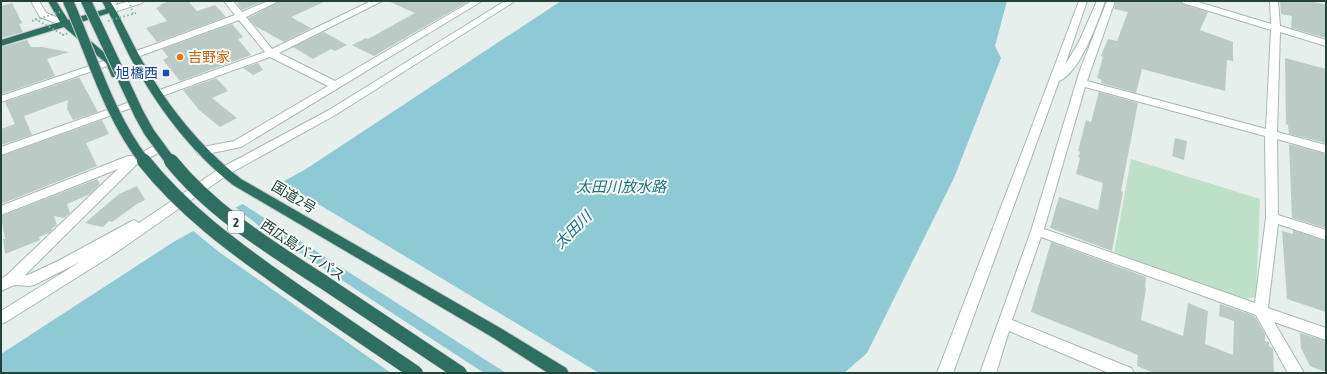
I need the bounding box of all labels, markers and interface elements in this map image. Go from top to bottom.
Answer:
place label: 吉野家 [188,49,230,65]
marker: 吉野家 [175,52,185,62]
place label: 旭橋西 [116,65,158,81]
marker: 旭橋西 [161,68,171,78]
street label: 国道2号 [269,178,319,216]
water label: 太田川放水路 [576,178,668,195]
water label: 太田川 [551,206,596,252]
road number: 2 [228,211,244,233]
street label: 西広島バイパス [258,216,348,284]

